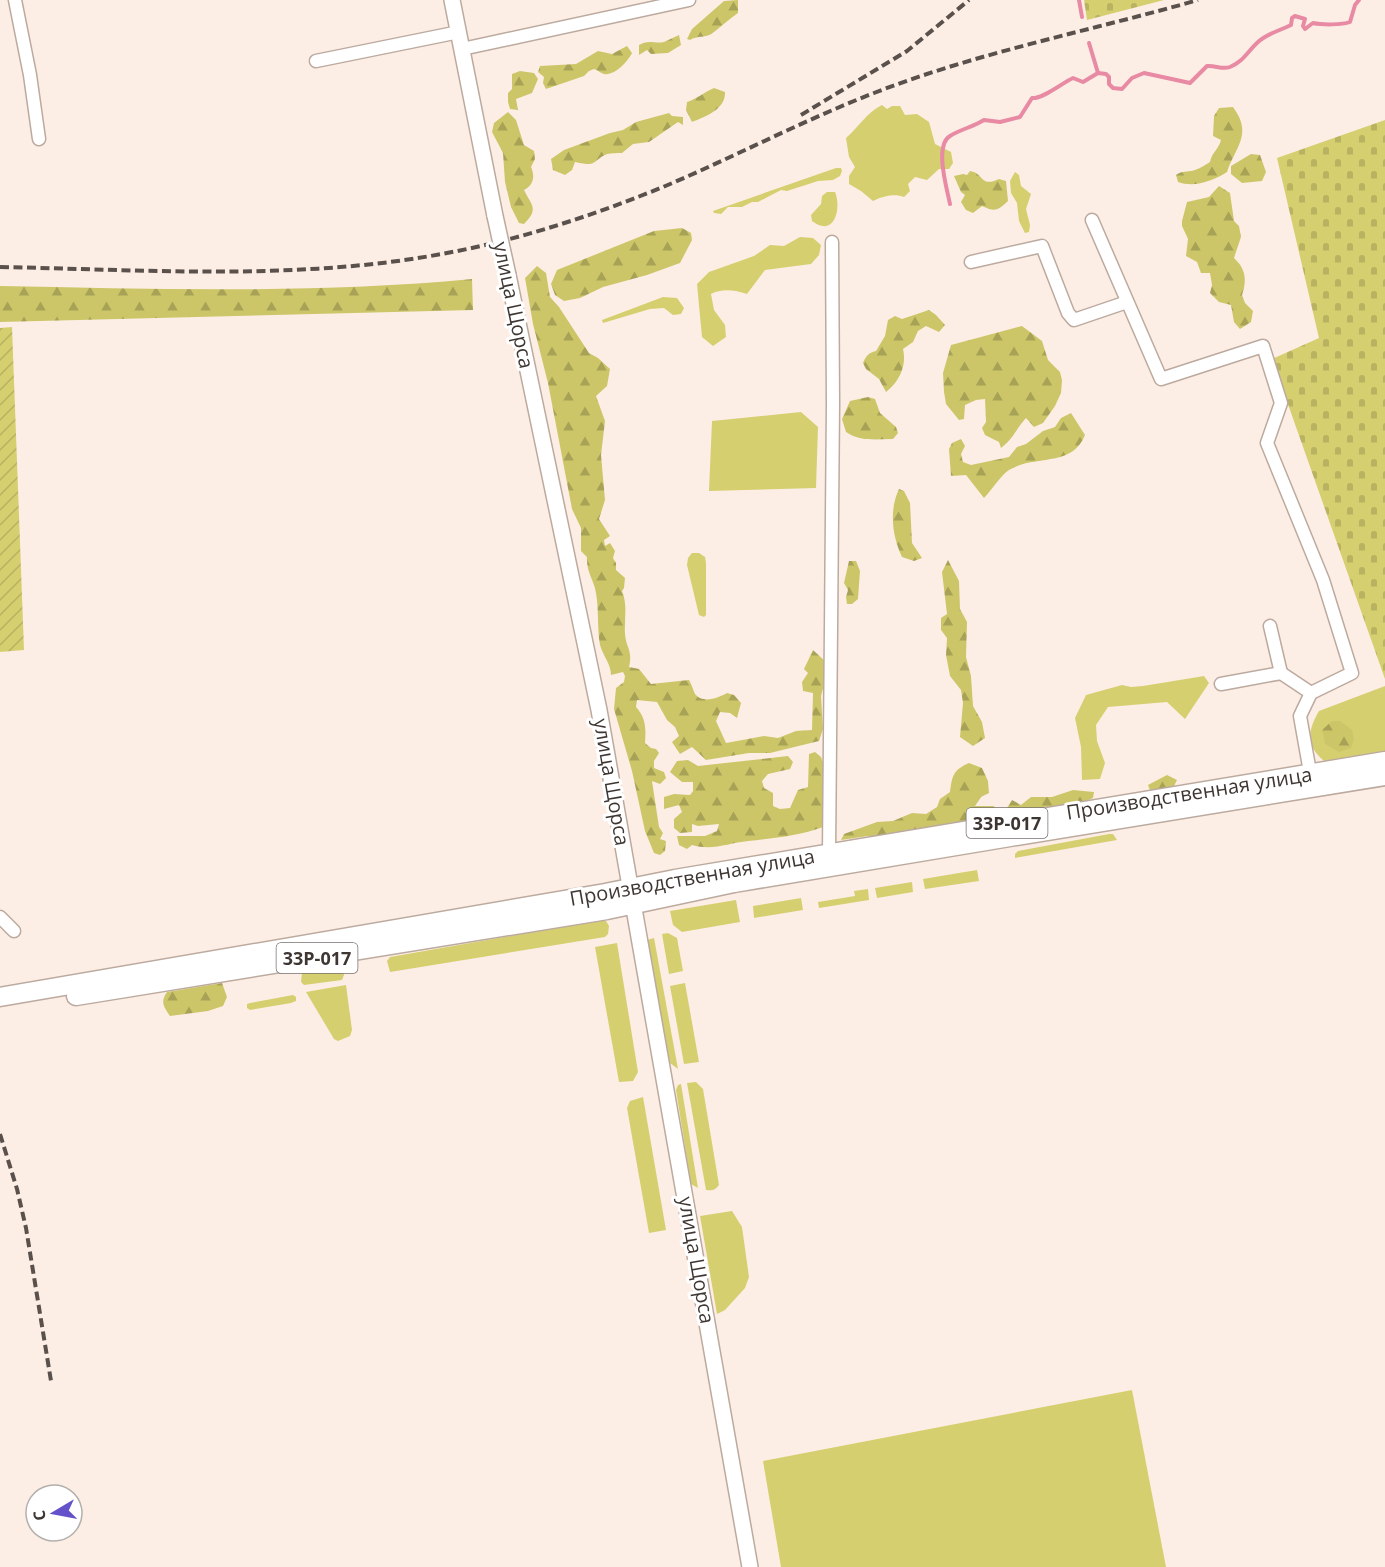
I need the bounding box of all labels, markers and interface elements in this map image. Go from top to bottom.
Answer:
street label: улица Щорса [487,239,541,371]
street label: улица Щорса [588,716,636,848]
street label: Производственная улица [1064,760,1314,826]
road number: 33Р-017 [966,808,1048,838]
street label: Производственная улица [567,842,817,912]
road number: 33Р-017 [276,943,358,973]
street label: улица Щорса [673,1194,721,1326]
north arrow [24,1483,84,1543]
text: С [28,1509,51,1523]

